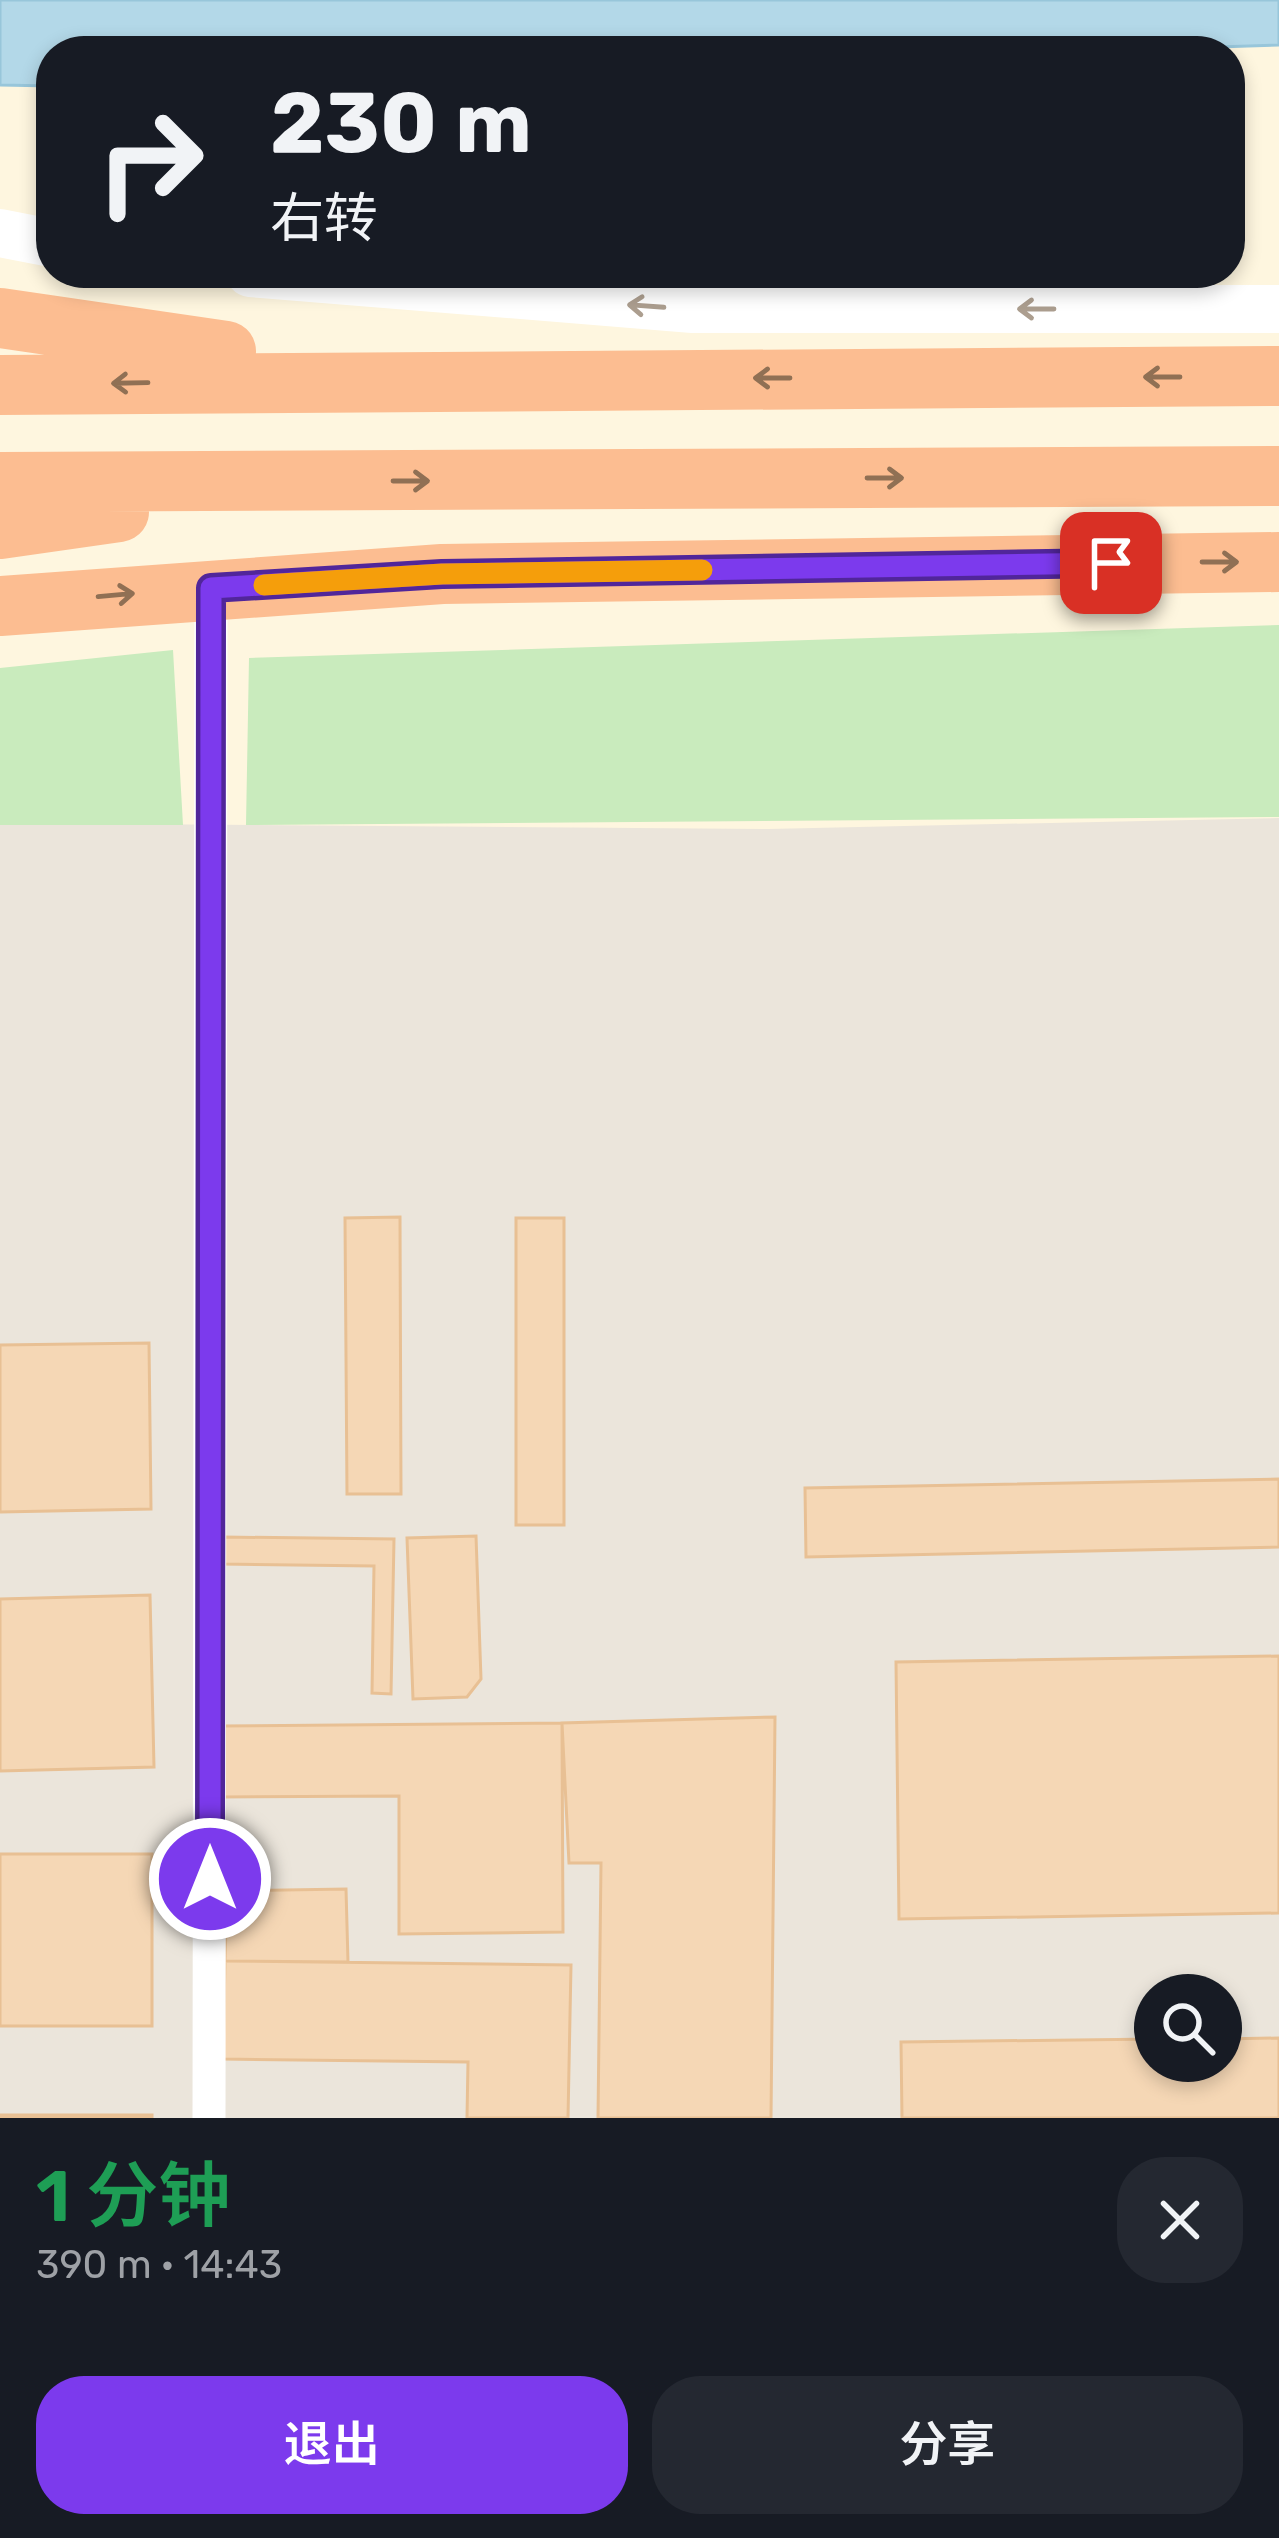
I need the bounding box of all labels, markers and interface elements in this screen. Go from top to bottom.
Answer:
text: 230 m [270,73,532,173]
icon: right [72,84,228,240]
text: 右转 [270,187,378,251]
one-way arrow [627,294,666,317]
one-way arrow [1017,298,1056,320]
one-way arrow [1143,365,1182,388]
one-way arrow [753,367,792,389]
one-way arrow [111,372,150,394]
one-way arrow [865,467,904,489]
one-way arrow [391,470,430,493]
pin [1060,512,1162,614]
icon: arrive [1078,530,1144,596]
one-way arrow [1200,551,1239,573]
one-way arrow [96,583,135,606]
position arrow [147,1816,273,1942]
map controls [1134,1974,1242,2082]
button: search [1134,1974,1242,2082]
text: 1 分钟 [36,2154,230,2239]
button: close [1117,2157,1243,2283]
text: 390 m · 14:43 [36,2242,282,2288]
button: 退出 [36,2376,628,2514]
button: 分享 [652,2376,1243,2514]

